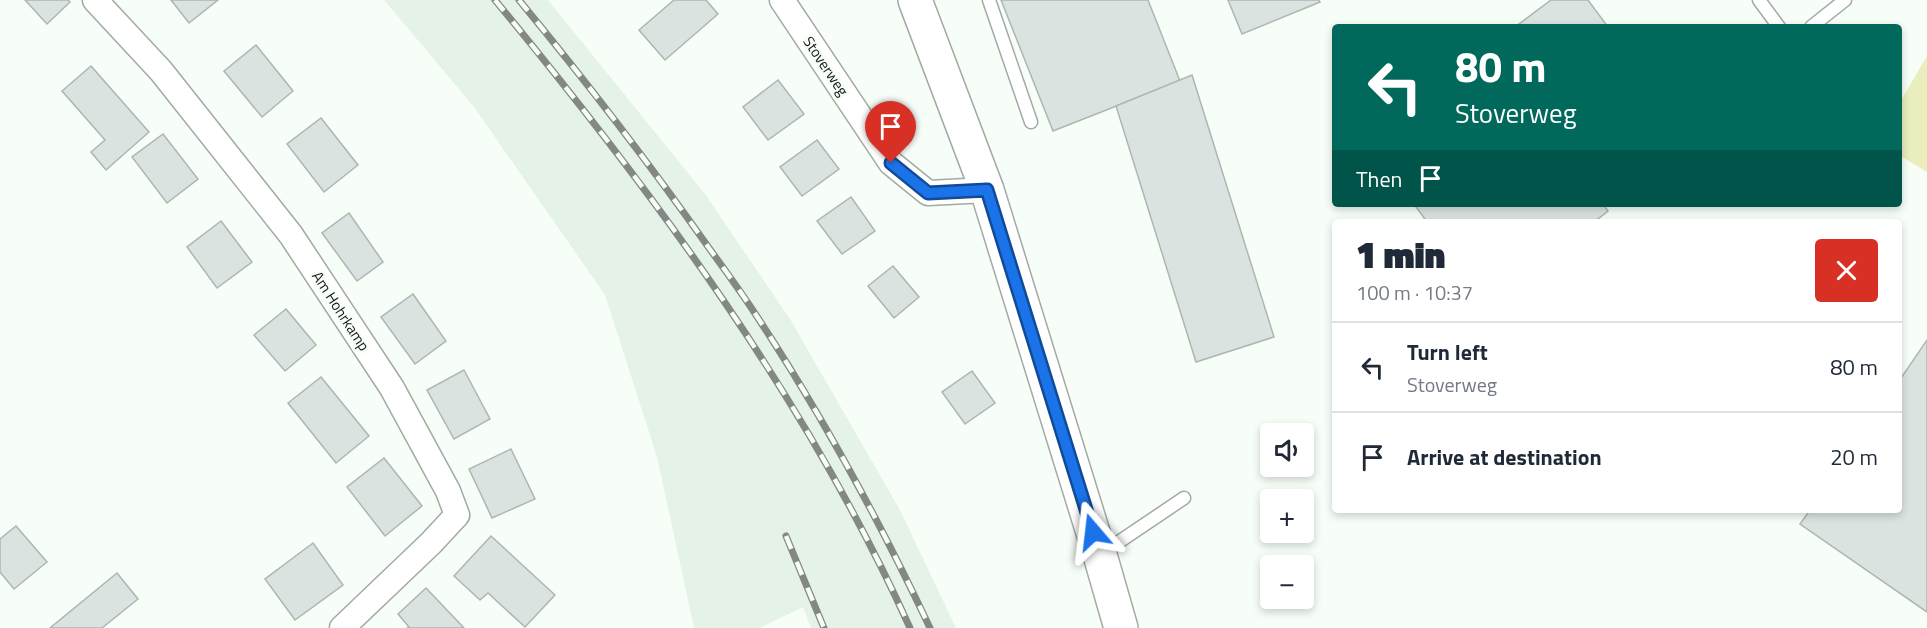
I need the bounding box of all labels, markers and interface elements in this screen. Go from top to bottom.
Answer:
street label: Stoverweg [798,32,855,101]
text: 80 m [1455,34,1547,98]
icon: left [1356,48,1434,126]
text: Stoverweg [1455,92,1577,133]
pin [865,101,916,163]
icon: arrive [874,110,907,143]
text: Then [1356,162,1402,196]
icon: arrive [1414,162,1447,195]
text: 1 min [1356,227,1445,282]
button: close [1815,239,1878,302]
street label: Am Hohrkamp [307,267,375,356]
text: 100 m · 10:37 [1356,277,1473,308]
text: Turn left [1407,335,1488,369]
text: 80 m [1830,350,1878,384]
icon: left [1356,351,1389,384]
text: Stoverweg [1407,369,1497,400]
map controls [1260,423,1314,609]
button: sound [1260,423,1314,477]
text: Arrive at destination [1407,440,1602,474]
text: 20 m [1830,440,1878,474]
icon: arrive [1356,441,1389,474]
button: + [1260,489,1314,543]
position arrow [1061,500,1125,564]
button: − [1260,555,1314,609]

